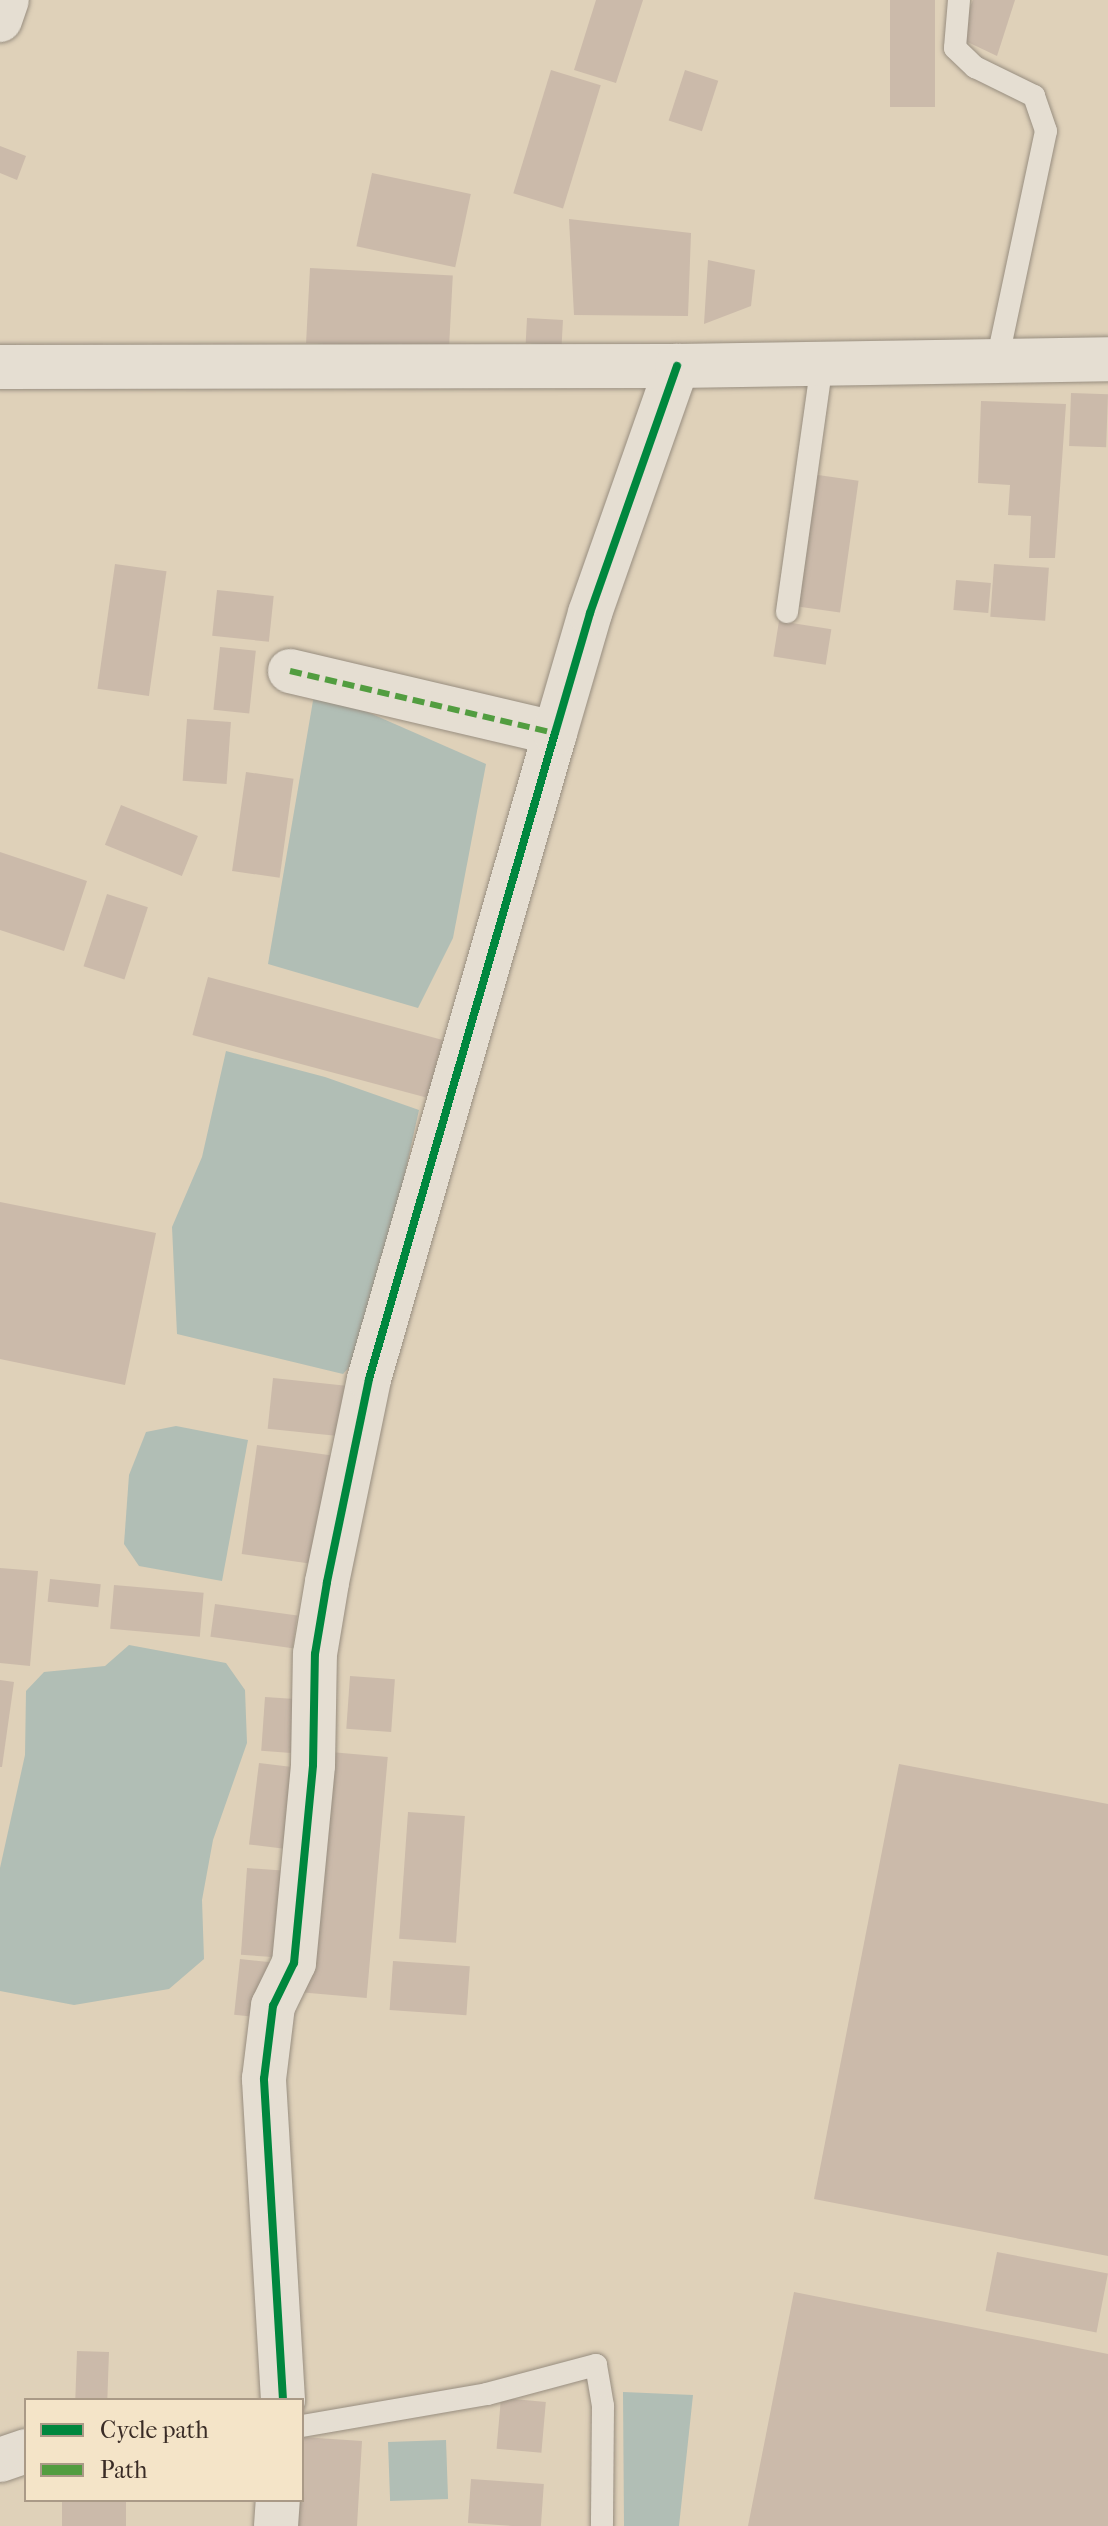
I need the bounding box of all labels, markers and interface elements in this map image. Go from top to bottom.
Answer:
legend [24,2398,304,2502]
text: Cycle path [100,2416,209,2444]
text: Path [100,2456,147,2484]

